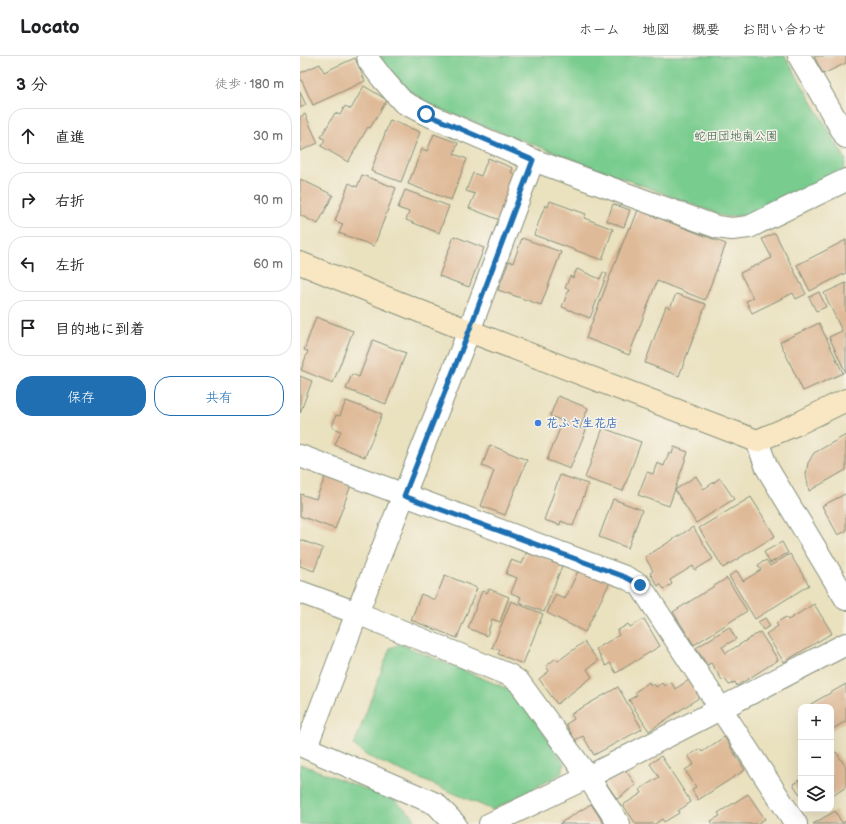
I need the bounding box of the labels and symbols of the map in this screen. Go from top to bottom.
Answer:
route start [417,105,435,123]
park label: 蛇田団地南公園 [694,129,778,144]
place label: 花ふさ生花店 [546,416,618,431]
marker: 花ふさ生花店 [533,418,543,428]
route end [631,576,649,594]

